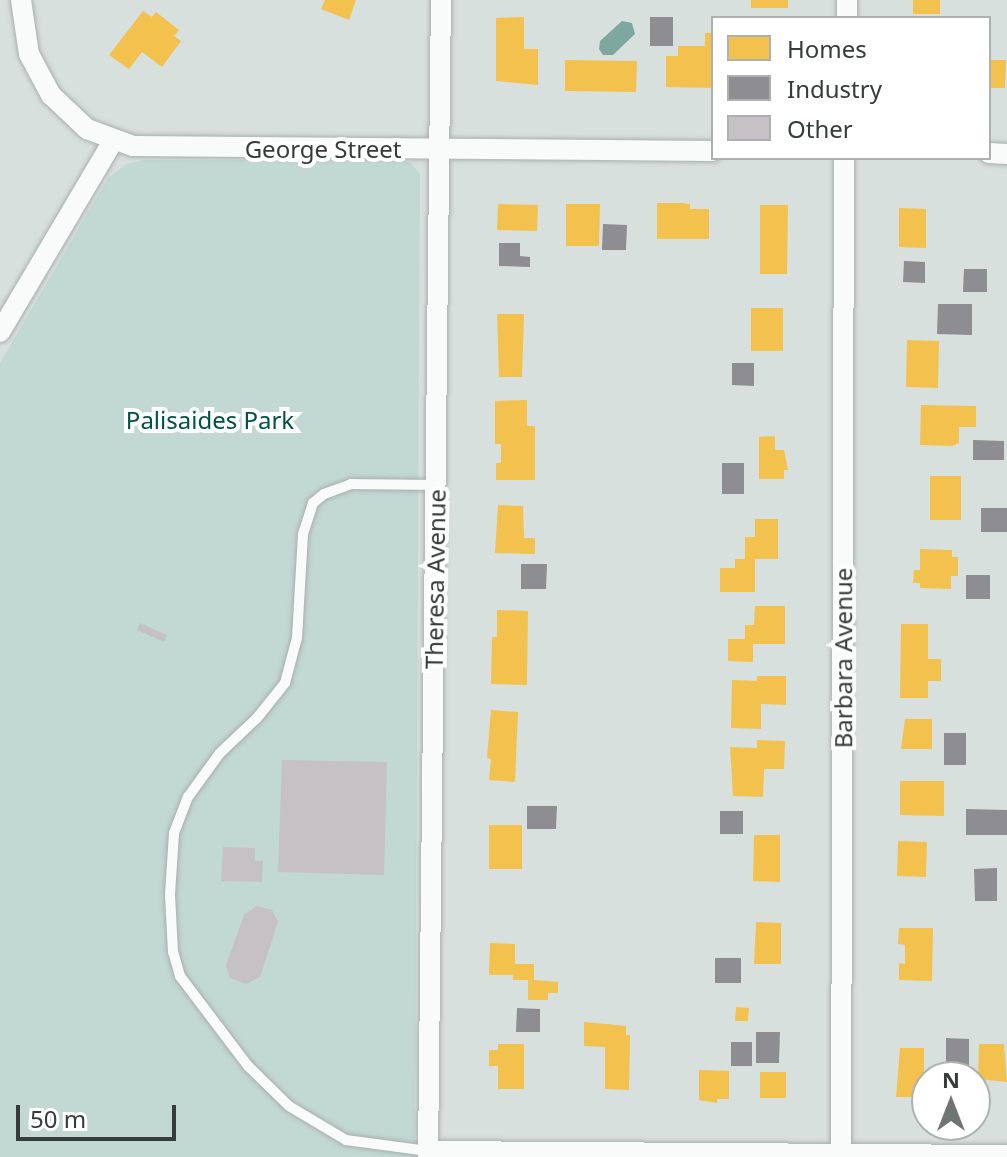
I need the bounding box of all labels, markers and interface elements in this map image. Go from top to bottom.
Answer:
legend [711,16,991,160]
text: Homes [787,32,867,65]
text: Industry [787,72,882,105]
text: Other [787,112,853,145]
street label: George Street [245,135,401,163]
park label: Palisaides Park [126,406,294,434]
street label: Theresa Avenue [419,489,451,669]
street label: Barbara Avenue [829,568,857,748]
north arrow [911,1061,991,1141]
text: N [942,1064,960,1094]
scale bar [20,1089,180,1139]
text: 50 m [30,1102,86,1135]

